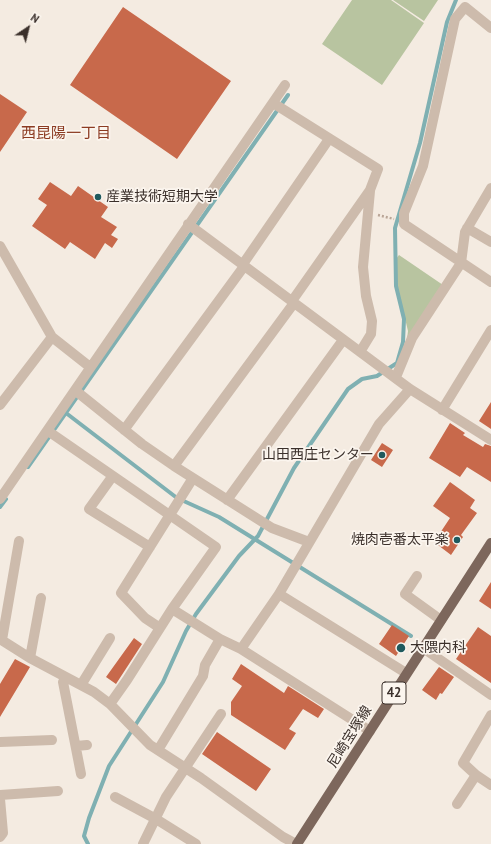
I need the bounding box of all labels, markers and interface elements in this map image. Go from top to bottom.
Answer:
north arrow [8,8,48,48]
text: N [28,10,42,26]
district label: 西昆陽一丁目 [21,125,111,143]
place label: 産業技術短期大学 [106,189,218,205]
marker: 産業技術短期大学 [93,192,103,202]
place label: 山田西庄センター [262,447,374,463]
marker: 山田西庄センター [377,450,387,460]
place label: 焼肉壱番太平楽 [351,532,449,548]
marker: 焼肉壱番太平楽 [452,535,462,545]
place label: 大隈内科 [410,640,466,656]
marker: 大隈内科 [395,642,407,654]
road number: 42 [382,682,406,704]
street label: 尼崎宝塚線 [324,703,376,771]

